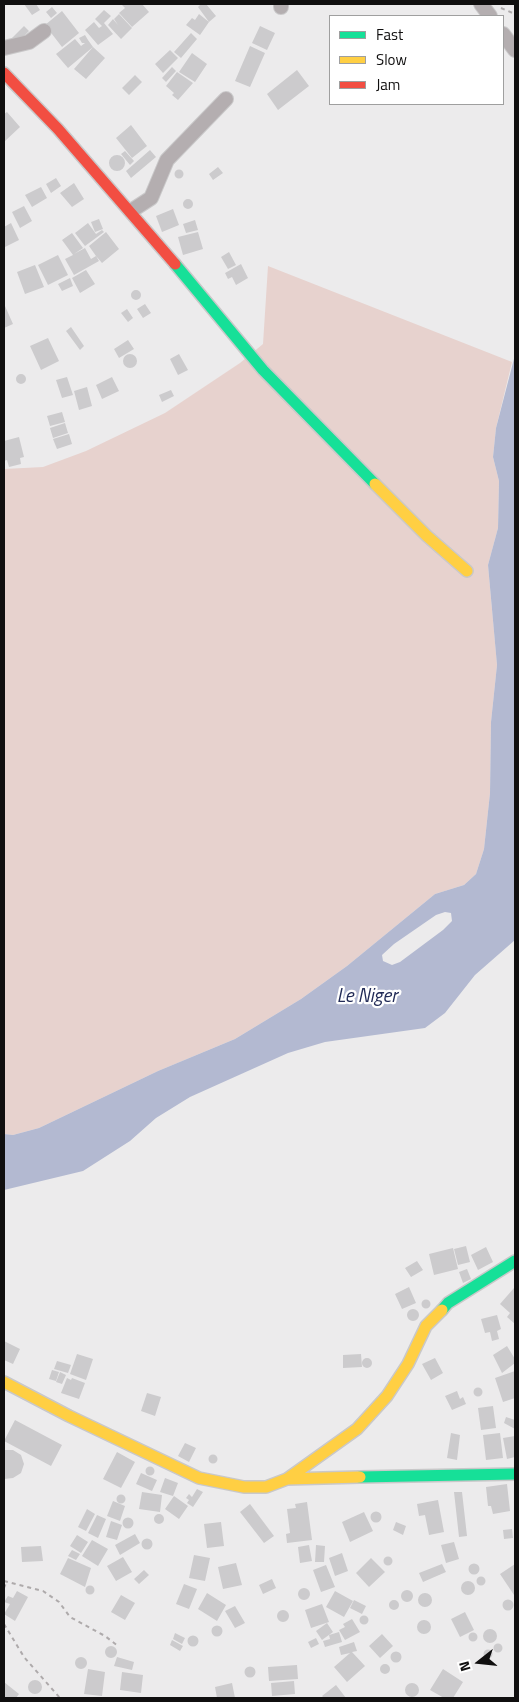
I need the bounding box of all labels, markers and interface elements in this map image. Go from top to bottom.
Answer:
legend [329,15,504,105]
text: Fast [376,23,403,46]
text: Slow [376,48,407,71]
text: Jam [376,73,400,96]
water label: Le Niger [337,986,397,1008]
north arrow [454,1637,504,1687]
text: N [453,1659,476,1674]

